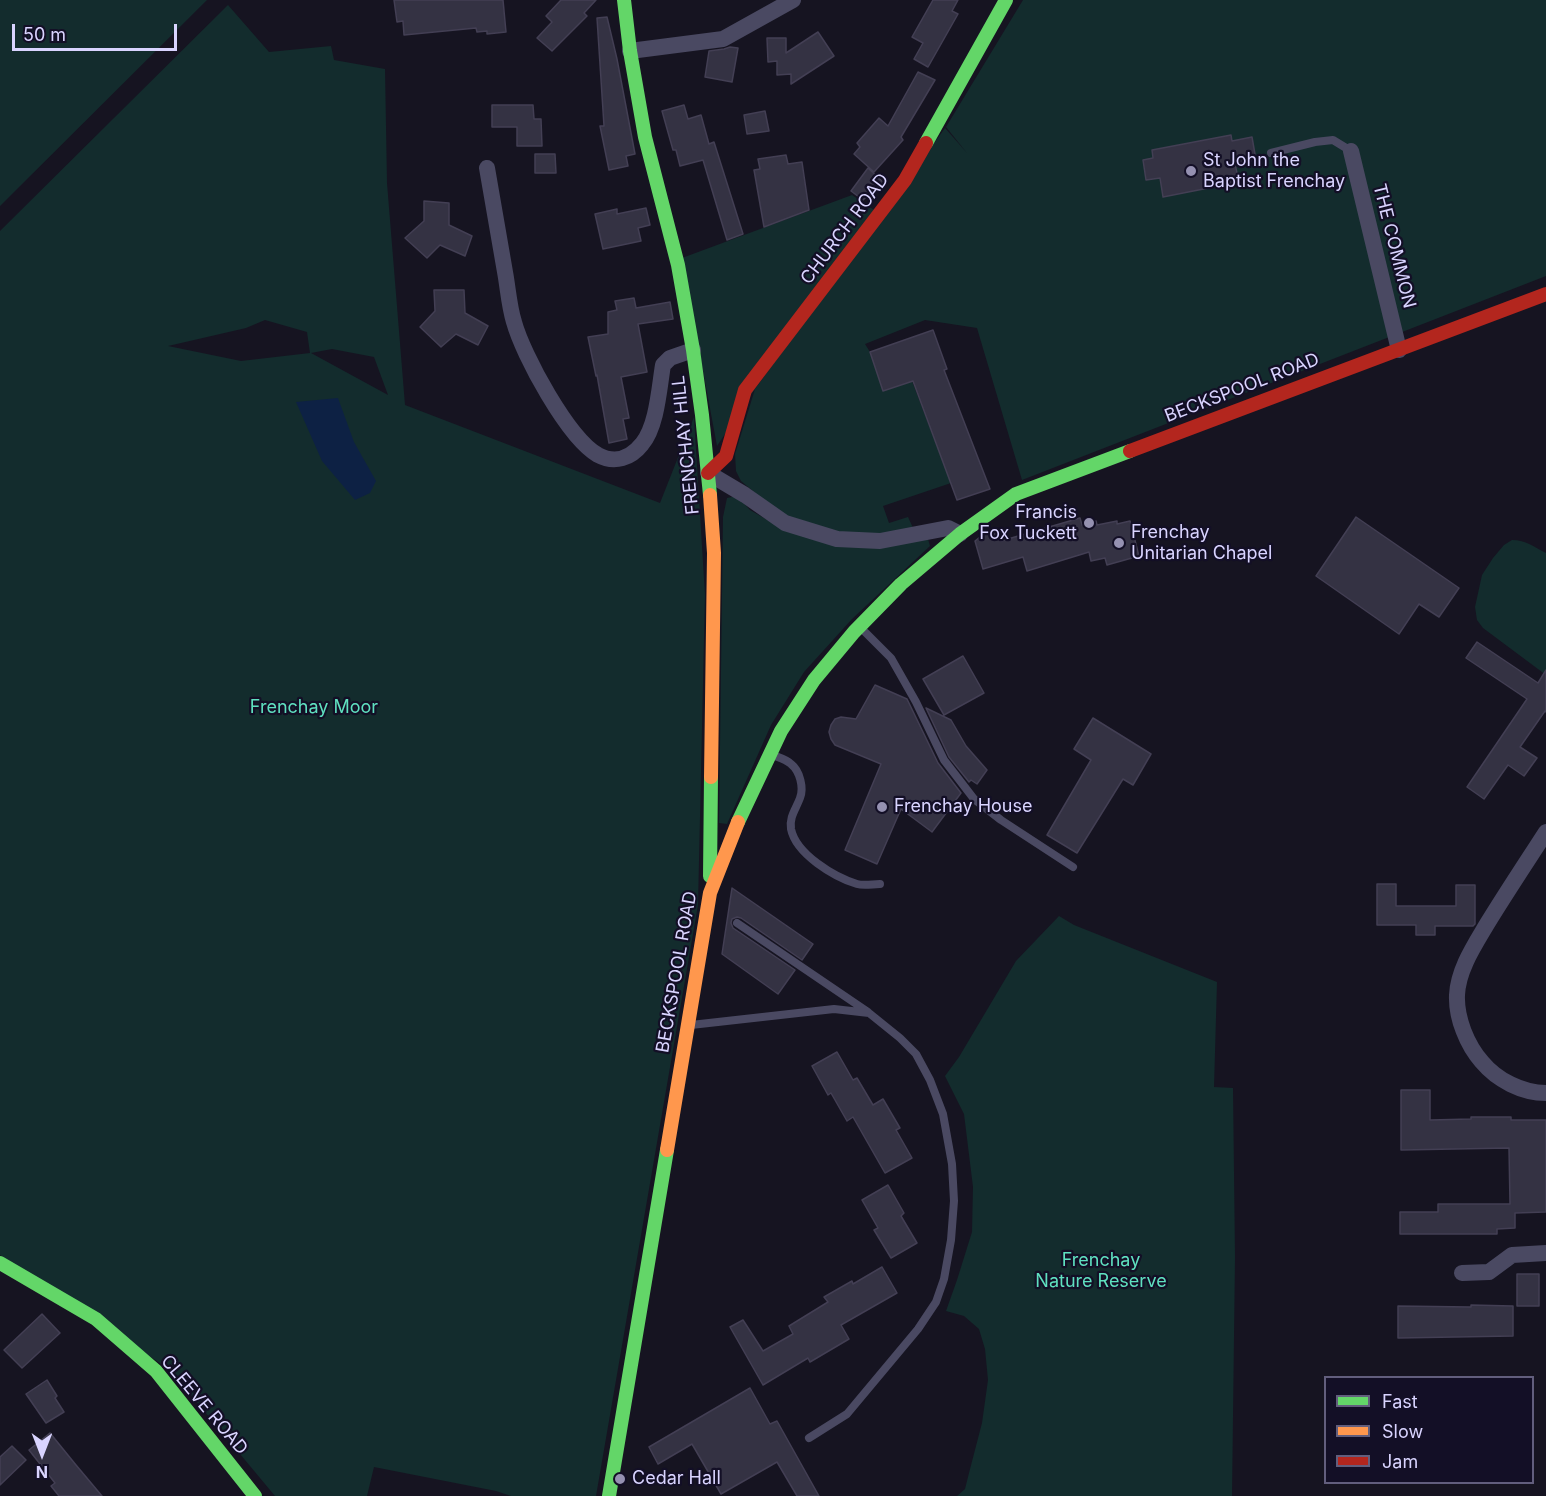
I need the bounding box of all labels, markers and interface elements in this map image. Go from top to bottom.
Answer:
scale bar [15,12,180,50]
text: 50 m [23,24,66,45]
place label: St John the Baptist Frenchay [1203,150,1345,192]
marker: St John the Baptist Frenchay [1184,164,1198,178]
street label: CHURCH ROAD [796,169,894,289]
street label: THE COMMON [1368,181,1420,311]
street label: BECKSPOOL ROAD [1162,349,1322,427]
street label: FRENCHAY HILL [668,374,704,516]
place label: Francis Fox Tuckett [979,502,1077,544]
marker: Francis Fox Tuckett [1082,516,1096,530]
place label: Frenchay Unitarian Chapel [1131,522,1272,564]
marker: Frenchay Unitarian Chapel [1112,536,1126,550]
park label: Frenchay Moor [250,697,378,719]
place label: Frenchay House [894,796,1032,818]
marker: Frenchay House [875,800,889,814]
street label: BECKSPOOL ROAD [652,890,702,1054]
park label: Frenchay Nature Reserve [1035,1250,1167,1292]
street label: CLEEVE ROAD [156,1351,252,1459]
legend [1324,1376,1534,1484]
text: Fast [1382,1391,1418,1412]
text: Slow [1382,1421,1423,1442]
north arrow [12,1424,72,1484]
text: Jam [1382,1451,1418,1472]
text: N [36,1462,48,1482]
place label: Cedar Hall [632,1468,721,1490]
marker: Cedar Hall [613,1472,627,1486]

